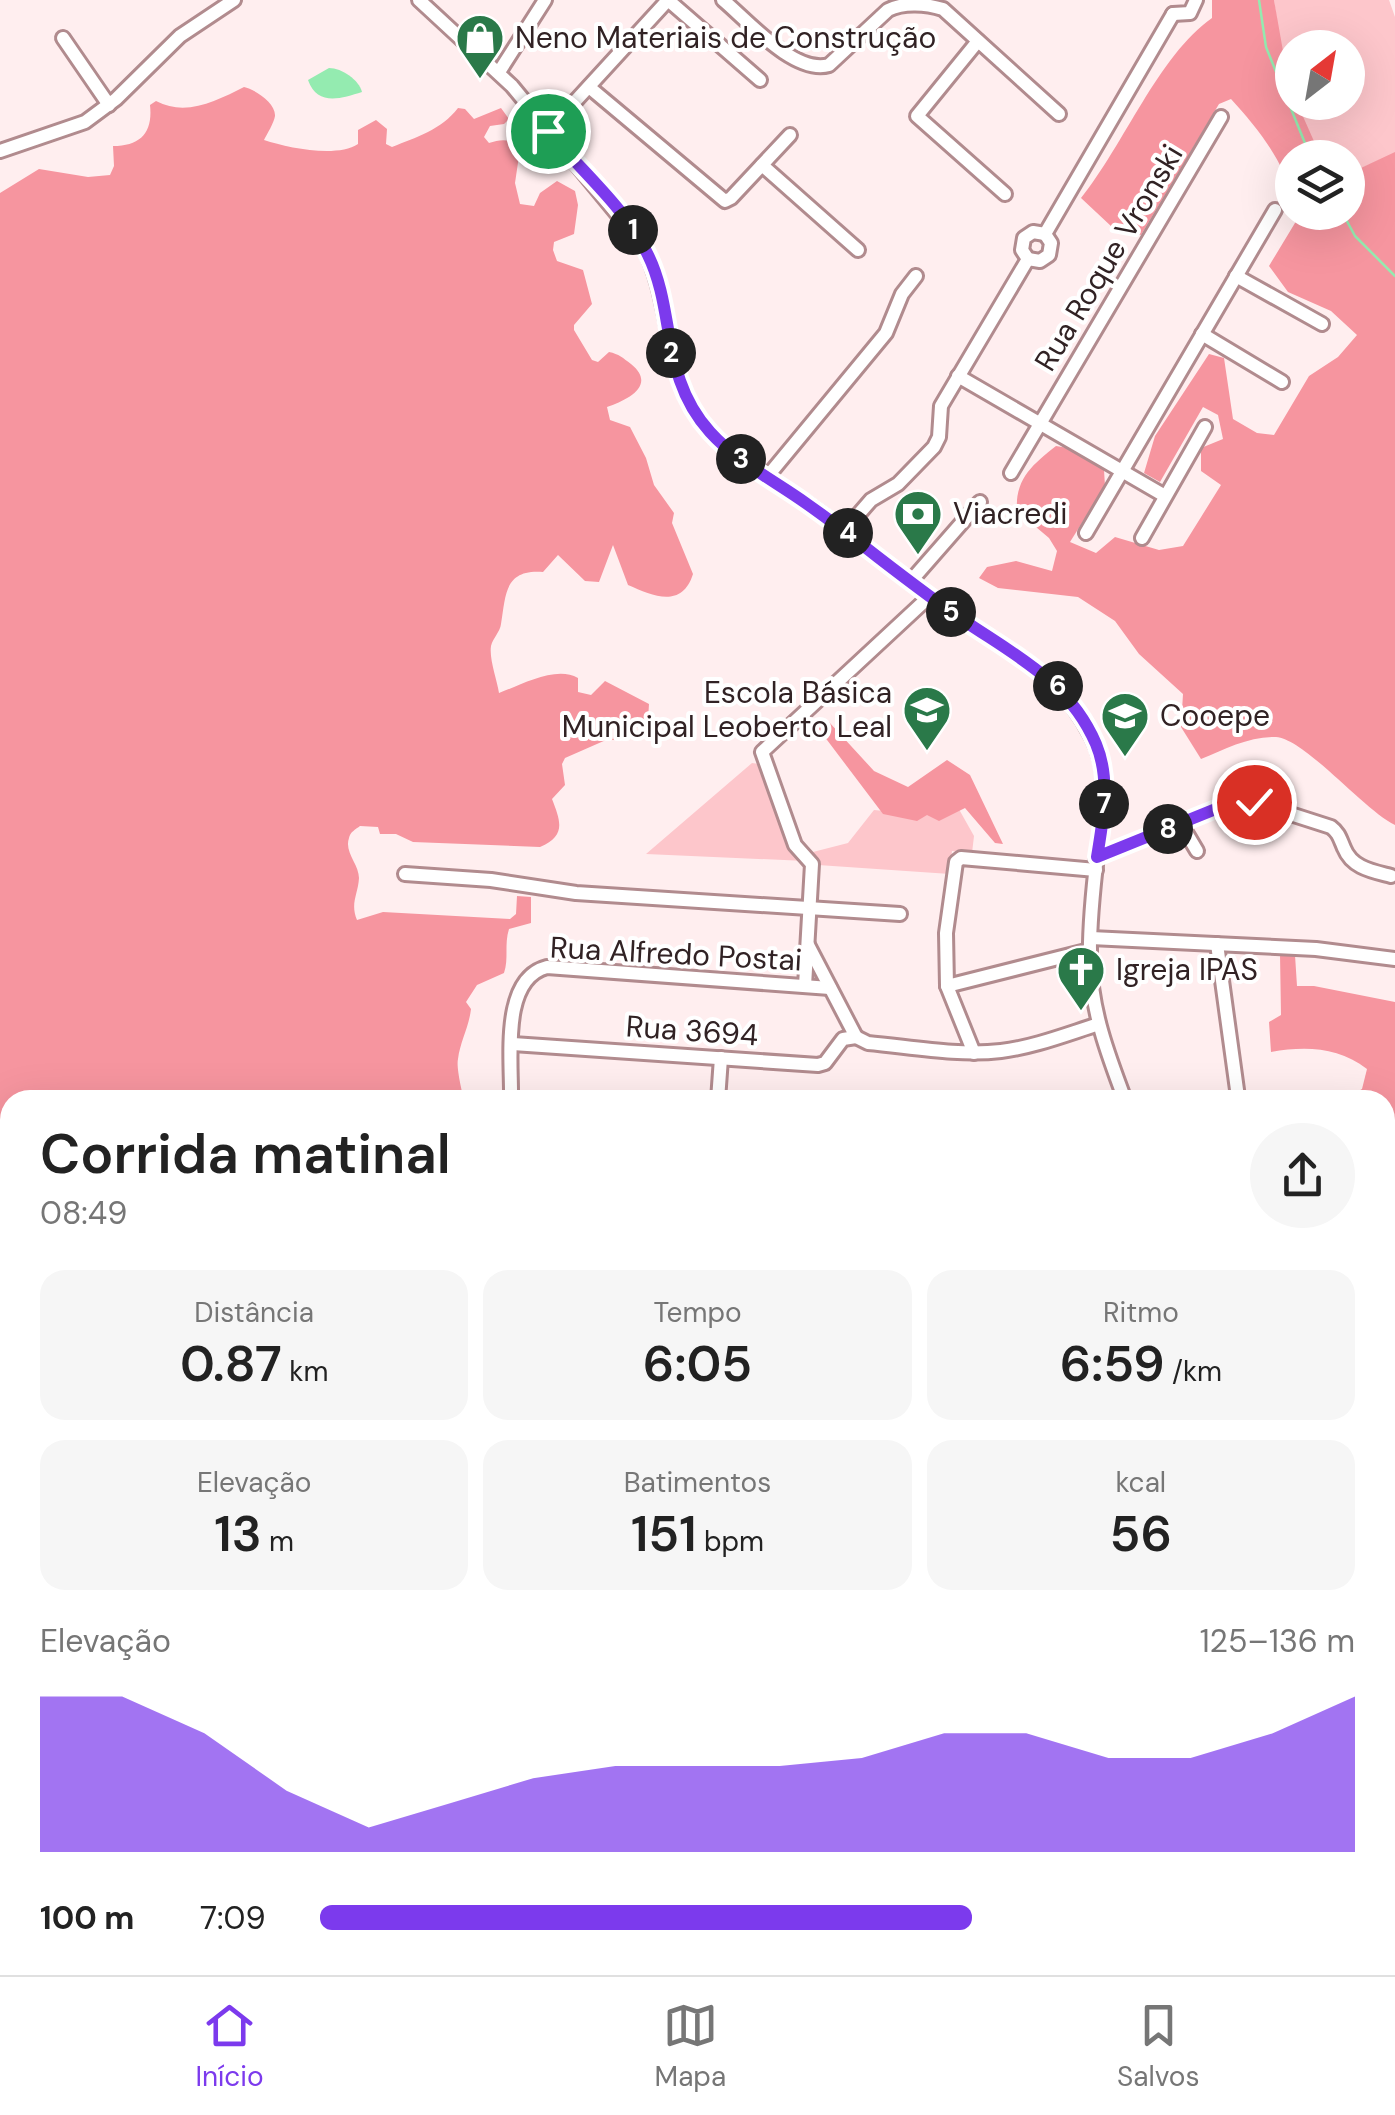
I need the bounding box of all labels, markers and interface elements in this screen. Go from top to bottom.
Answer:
shop icon: Neno Materiais de Construção [454,12,506,80]
place label: Neno Materiais de Construção [515,18,936,57]
north arrow [1275,30,1365,120]
map controls [1275,30,1365,230]
pin [506,89,591,174]
icon: arrive [521,104,576,159]
street label: Rua Roque Vronski [1026,137,1192,378]
button: layers [1275,140,1365,230]
pin: 1 [608,205,658,255]
text: 1 [628,211,638,248]
pin: 2 [646,328,696,378]
text: 2 [663,334,679,371]
pin: 3 [716,434,766,484]
text: 3 [733,440,749,477]
bank icon: Viacredi [892,488,944,556]
place label: Viacredi [953,494,1067,533]
pin: 4 [823,508,873,558]
text: 4 [839,514,857,551]
pin: 5 [926,587,976,637]
text: 5 [942,593,960,630]
pin: 6 [1033,661,1083,711]
text: 6 [1049,667,1067,704]
place label: Escola Básica Municipal Leoberto Leal [562,673,892,746]
school or university icon: Escola Básica Municipal Leoberto Leal [901,684,953,752]
school or university icon: Cooepe [1099,690,1151,758]
place label: Cooepe [1160,696,1270,735]
pin [1212,760,1297,845]
icon: check [1227,775,1282,830]
pin: 7 [1079,779,1129,829]
text: 7 [1096,785,1112,822]
pin: 8 [1143,804,1193,854]
text: 8 [1159,810,1177,847]
street label: Rua Alfredo Postai [549,927,803,980]
church icon: Igreja IPAS [1055,944,1107,1012]
place label: Igreja IPAS [1116,950,1258,989]
street label: Rua 3694 [625,1006,759,1055]
text: Corrida matinal [40,1118,451,1190]
button: share [1250,1123,1355,1228]
text: 08:49 [40,1192,127,1234]
text: Distância [194,1294,314,1331]
text: Tempo [653,1294,742,1331]
text: Ritmo [1103,1294,1179,1331]
text: 0.87 [180,1331,282,1397]
text: 6:05 [643,1331,752,1397]
text: 6:59 [1060,1331,1165,1397]
text: km [282,1353,328,1390]
text: /km [1165,1353,1222,1390]
text: Elevação [197,1464,311,1501]
text: Batimentos [624,1464,771,1501]
text: kcal [1116,1464,1166,1501]
text: 13 [214,1501,262,1567]
text: 151 [631,1501,697,1567]
text: 56 [1110,1501,1172,1567]
text: m [262,1523,294,1560]
text: bpm [697,1523,764,1560]
text: Elevação [40,1620,171,1662]
text: 125–136 m [1200,1620,1355,1662]
text: 100 m [40,1897,134,1939]
text: 7:09 [200,1897,266,1939]
tab: Início [195,1998,264,2095]
tab: Mapa [655,1998,726,2095]
tab: Salvos [1117,1998,1200,2095]

